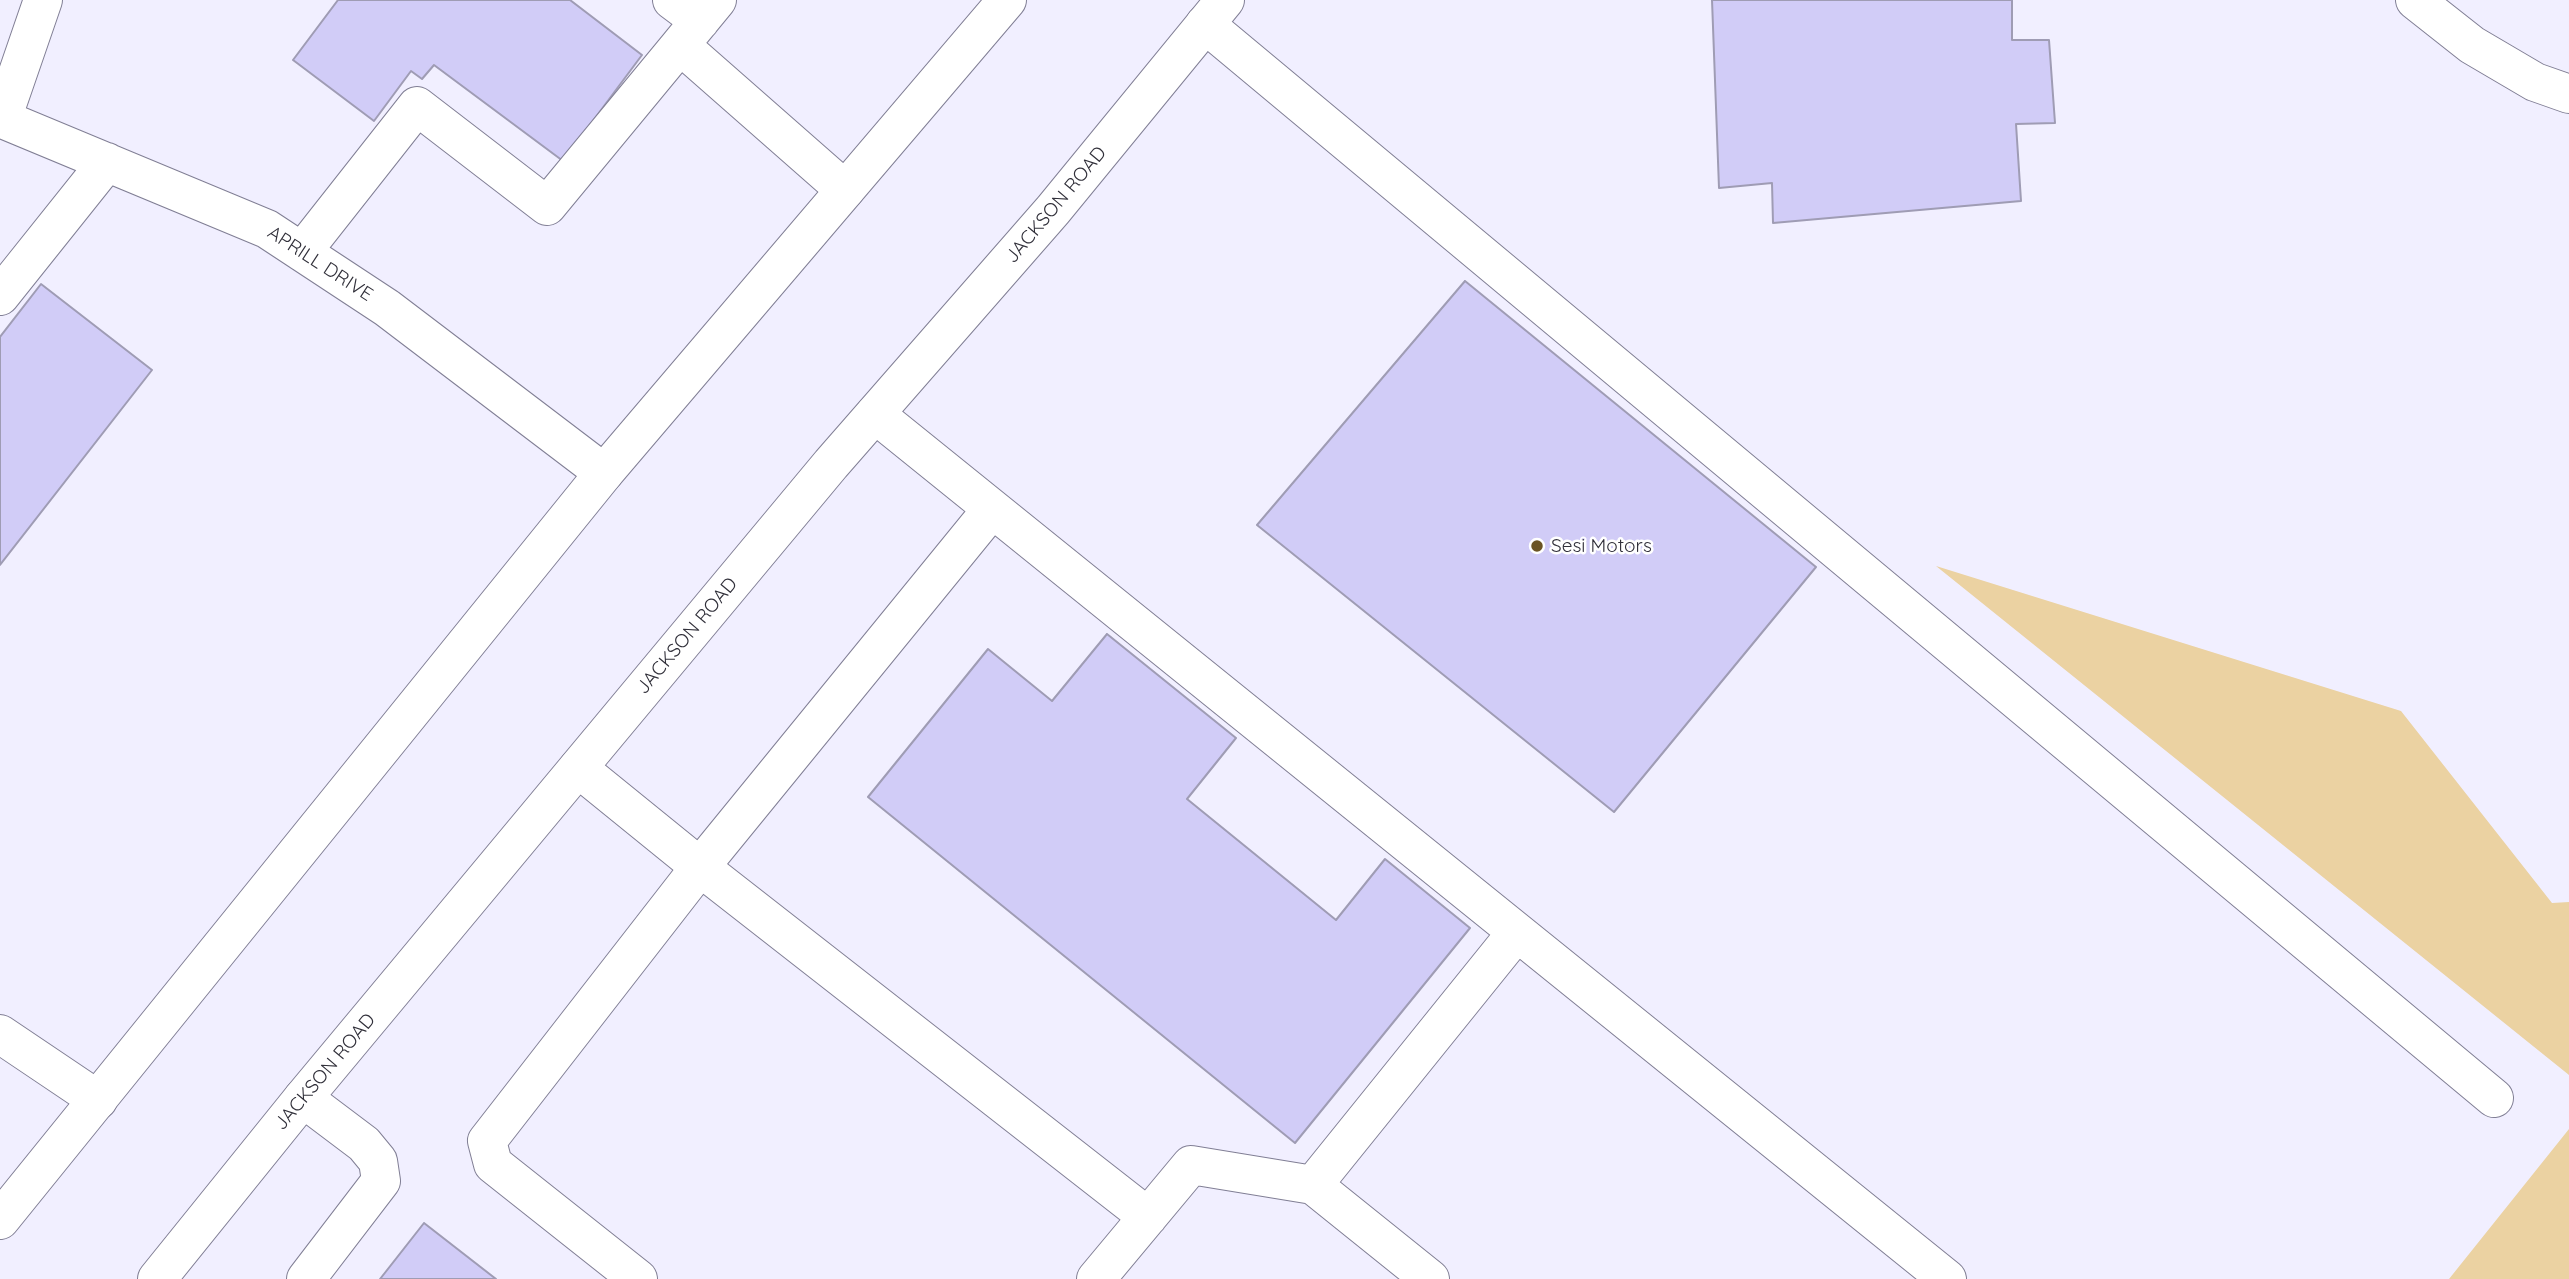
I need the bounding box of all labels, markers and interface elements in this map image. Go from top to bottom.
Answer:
street label: JACKSON ROAD [1001,142,1111,268]
street label: APRILL DRIVE [263,221,377,307]
place label: Sesi Motors [1551,535,1652,557]
marker: Sesi Motors [1529,538,1545,554]
street label: JACKSON ROAD [632,573,742,699]
street label: JACKSON ROAD [270,1009,380,1135]

